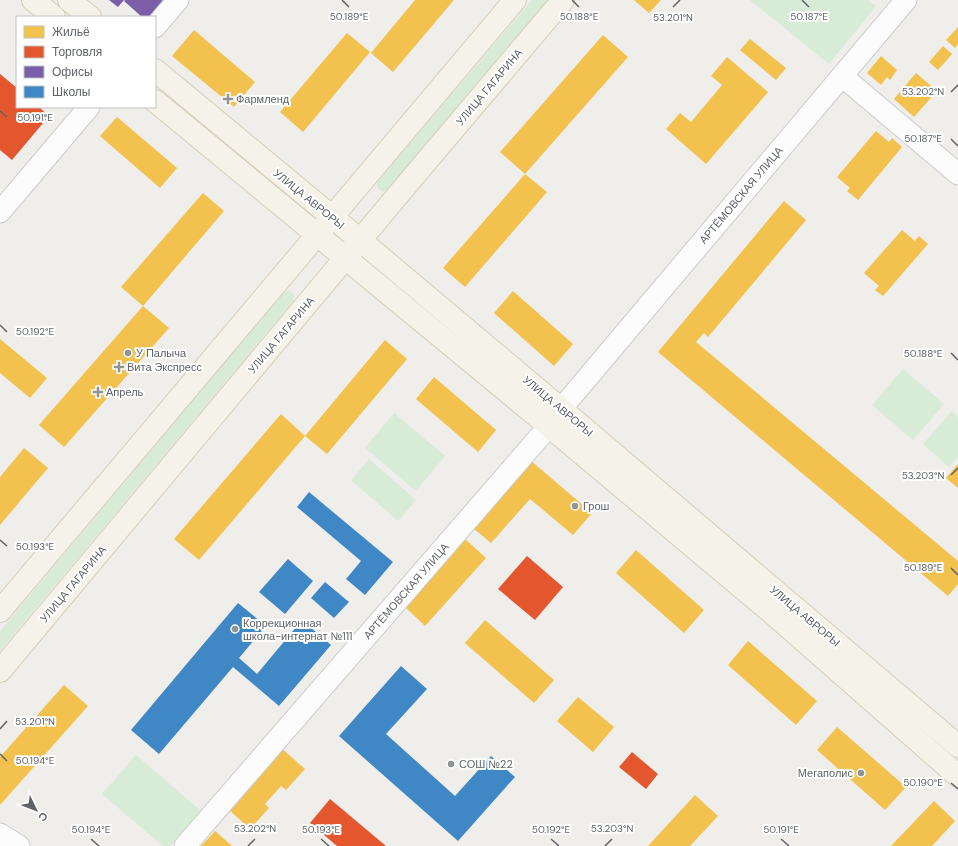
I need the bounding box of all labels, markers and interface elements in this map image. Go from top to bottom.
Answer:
text: 50.189°E [330,10,369,23]
text: 50.188°E [560,10,599,23]
text: 50.187°E [790,10,828,23]
text: 53.201°N [653,11,693,24]
legend [16,16,156,108]
text: Жильё [52,24,90,40]
text: Торговля [52,44,102,60]
street label: УЛИЦА ГАГАРИНА [453,45,526,128]
text: Офисы [52,64,93,80]
text: Школы [52,84,90,100]
text: 53.202°N [902,85,944,98]
place label: Фармленд [236,92,290,106]
marker: Фармленд [223,94,233,104]
text: 50.191°E [17,111,53,124]
text: 50.187°E [904,132,942,145]
street label: АРТЁМОВСКАЯ УЛИЦА [696,143,786,247]
street label: УЛИЦА АВРОРЫ [271,166,347,232]
street label: УЛИЦА ГАГАРИНА [245,293,318,376]
text: 50.192°E [16,325,55,338]
place label: У Палыча [136,346,187,360]
text: 50.188°E [904,347,943,360]
marker: У Палыча [123,348,133,358]
place label: Вита Экспресс [127,360,202,374]
marker: Вита Экспресс [114,362,124,372]
street label: УЛИЦА АВРОРЫ [520,372,596,440]
place label: Апрель [106,385,144,399]
marker: Апрель [93,387,103,397]
text: 53.203°N [902,469,944,482]
place label: Грош [583,499,610,513]
marker: Грош [570,501,580,511]
text: 50.193°E [16,540,55,553]
street label: АРТЁМОВСКАЯ УЛИЦА [360,540,452,642]
street label: УЛИЦА ГАГАРИНА [37,542,110,625]
text: 50.189°E [904,561,943,574]
street label: УЛИЦА АВРОРЫ [767,582,843,650]
place label: Коррекционная школа-интернат №111 [243,616,353,643]
marker: Коррекционная школа-интернат №111 [230,624,240,634]
text: 53.201°N [15,715,55,728]
text: 50.194°E [16,754,55,767]
place label: СОШ №22 [459,757,513,771]
marker: СОШ №22 [446,759,456,769]
place label: Мегаполис [798,766,853,780]
marker: Мегаполис [856,768,866,778]
text: 50.190°E [903,776,943,789]
north arrow [16,790,56,830]
text: С [35,809,51,825]
text: 53.202°N [234,822,276,835]
text: 53.203°N [591,822,633,835]
text: 50.194°E [72,823,111,836]
text: 50.193°E [302,823,341,836]
text: 50.192°E [532,823,571,836]
text: 50.191°E [763,823,799,836]

